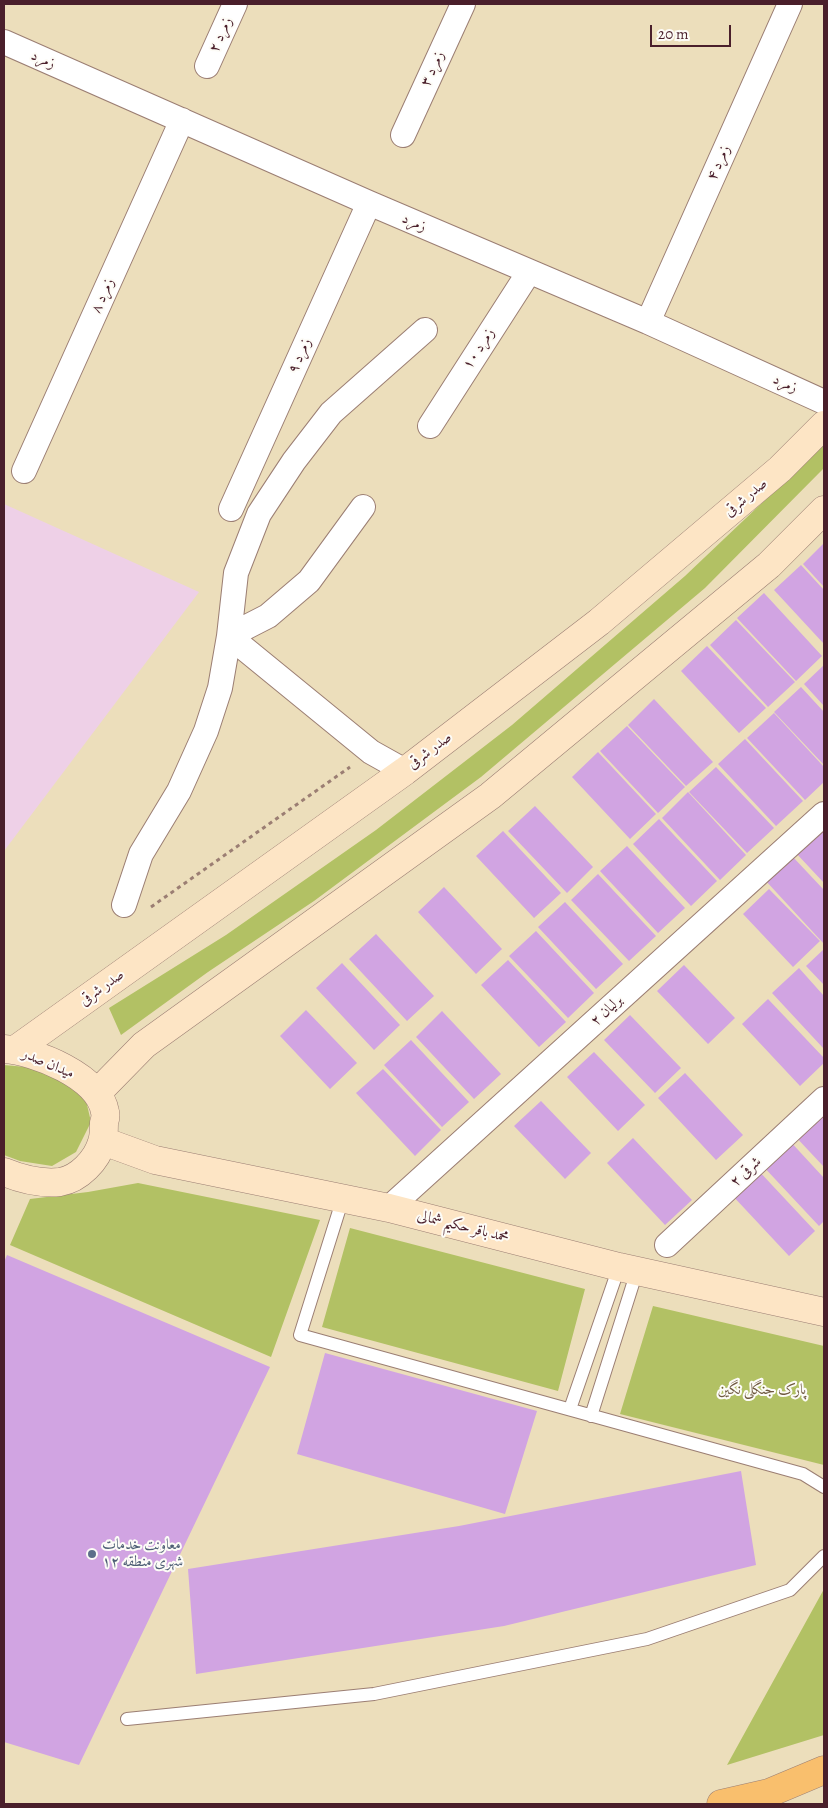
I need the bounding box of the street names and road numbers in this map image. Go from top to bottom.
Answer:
street label: زمرد ۲ [205,15,237,55]
street label: زمرد [28,47,58,73]
street label: زمرد ۳ [417,49,449,89]
street label: زمرد ۴ [703,143,735,183]
street label: زمرد [399,210,429,236]
street label: زمرد ۸ [87,276,119,316]
street label: زمرد ۱۰ [459,325,499,373]
street label: زمرد ۹ [284,336,316,376]
street label: زمرد [770,371,800,397]
street label: صدر شرقی [721,475,771,521]
street label: صدر شرقی [404,729,456,773]
street label: صدر شرقی [76,966,128,1010]
street label: برلیان ۲ [587,992,627,1030]
street label: میدان صدر [19,1045,77,1083]
street label: ۲ شرقی [727,1153,765,1191]
street label: محمد باقر حکیم شمالی [415,1207,511,1247]

